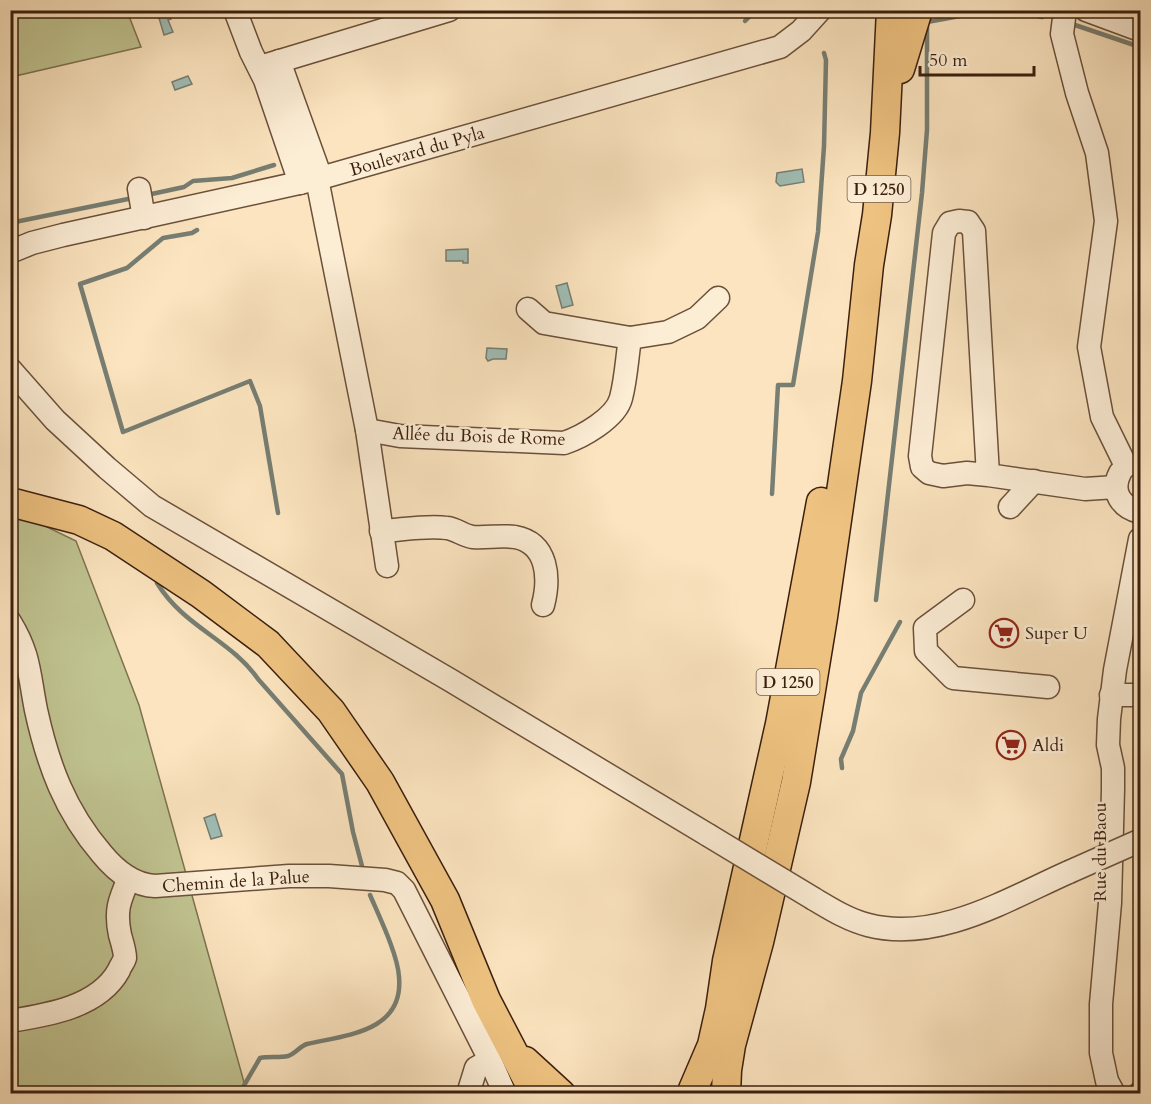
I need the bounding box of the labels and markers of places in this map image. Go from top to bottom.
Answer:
supermarket icon: Super U [988,617,1020,649]
place label: Super U [1025,621,1088,646]
supermarket icon: Aldi [995,729,1027,761]
place label: Aldi [1032,733,1064,758]

